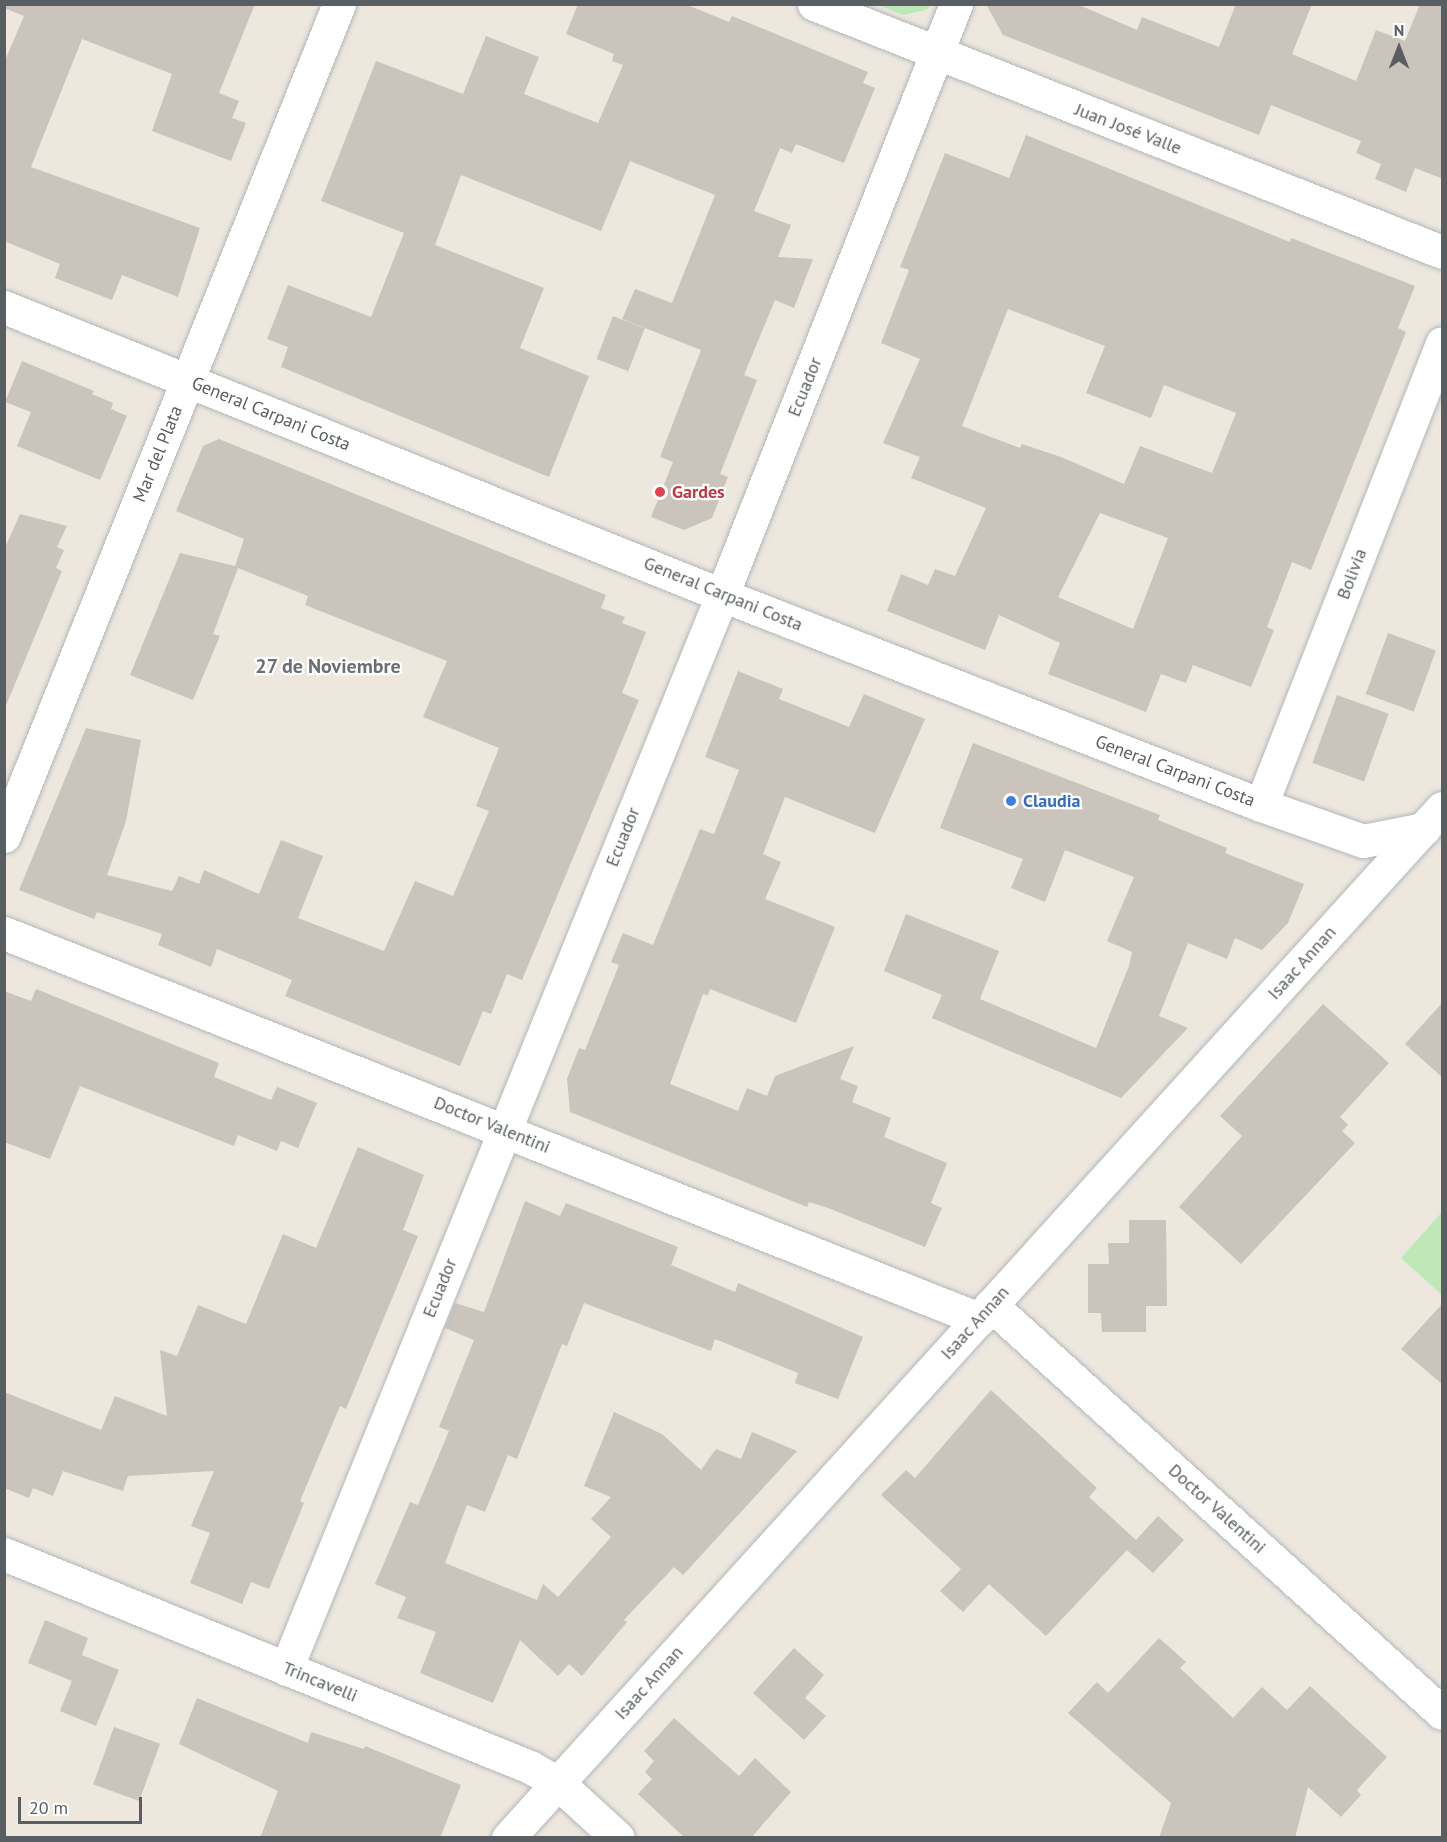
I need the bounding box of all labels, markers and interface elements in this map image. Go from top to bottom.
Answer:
north arrow [1369,18,1429,78]
text: N [1394,20,1404,40]
street label: Juan José Valle [1071,99,1185,159]
street label: Ecuador [783,354,827,420]
street label: General Carpani Costa [188,372,354,456]
street label: Mar del Plata [129,403,187,505]
place label: Gardes [672,481,725,503]
marker: Gardes [653,485,667,499]
street label: Bolivia [1332,546,1372,602]
street label: General Carpani Costa [640,552,806,636]
district label: 27 de Noviembre [255,654,401,678]
street label: General Carpani Costa [1092,731,1258,811]
place label: Claudia [1023,790,1080,812]
marker: Claudia [1004,794,1018,808]
street label: Ecuador [601,804,645,870]
street label: Isaac Annan [1263,921,1341,1005]
street label: Doctor Valentini [430,1092,554,1158]
street label: Ecuador [418,1255,462,1321]
street label: Isaac Annan [936,1281,1014,1365]
street label: Doctor Valentini [1164,1459,1270,1559]
street label: Isaac Annan [610,1641,688,1725]
street label: Trincavelli [279,1657,361,1707]
scale bar [21,1785,146,1823]
text: 20 m [29,1796,68,1819]

